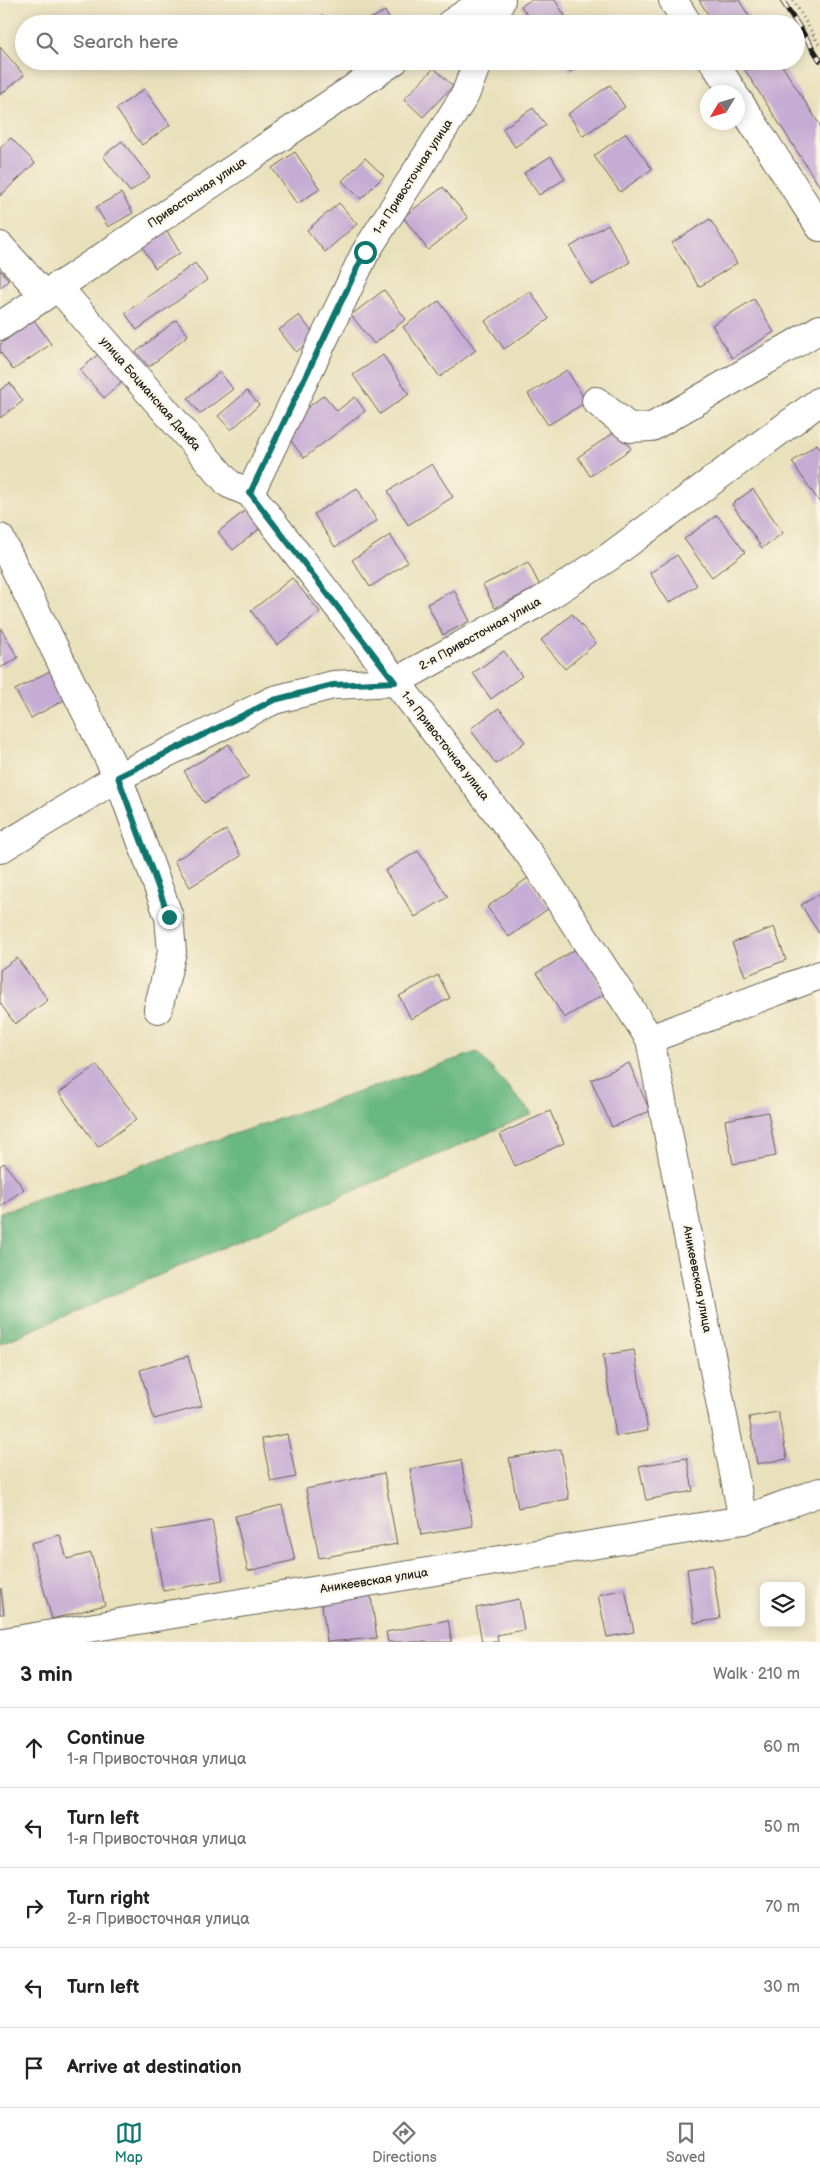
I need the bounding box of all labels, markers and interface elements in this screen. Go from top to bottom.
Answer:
search box [15,15,805,70]
icon: search [33,29,61,57]
text: Search here [73,31,178,54]
north arrow [700,85,745,130]
street label: 1-я Привосточная улица [370,116,456,238]
street label: Привосточная улица [145,154,249,232]
route start [354,241,377,264]
street label: улица Боцманская Дамба [96,334,204,454]
street label: 2-я Привосточная улица [416,594,544,674]
street label: 1-я Привосточная улица [398,688,492,804]
route end [158,906,181,929]
street label: Аникеевская улица [679,1223,715,1334]
street label: Аникеевская улица [318,1565,429,1597]
map controls [760,1582,805,1627]
button: layers [760,1582,805,1627]
text: 3 min [20,1662,73,1687]
text: Walk · 210 m [713,1665,800,1684]
text: Continue [67,1727,145,1750]
icon: ahead [20,1734,48,1762]
text: 60 m [763,1738,800,1757]
text: 1-я Привосточная улица [67,1750,247,1769]
text: Turn left [67,1807,139,1830]
icon: left [20,1814,48,1842]
text: 50 m [764,1818,800,1837]
text: 1-я Привосточная улица [67,1830,247,1849]
text: Turn right [67,1887,150,1910]
icon: right [20,1894,48,1922]
text: 70 m [765,1898,800,1917]
text: 2-я Привосточная улица [67,1910,250,1929]
icon: left [20,1974,48,2002]
text: Turn left [67,1976,139,1999]
text: 30 m [763,1978,800,1997]
icon: arrive [20,2054,48,2082]
text: Arrive at destination [67,2056,242,2079]
tab: Map [115,2119,143,2166]
tab: Directions [372,2119,437,2166]
tab: Saved [666,2119,705,2166]

